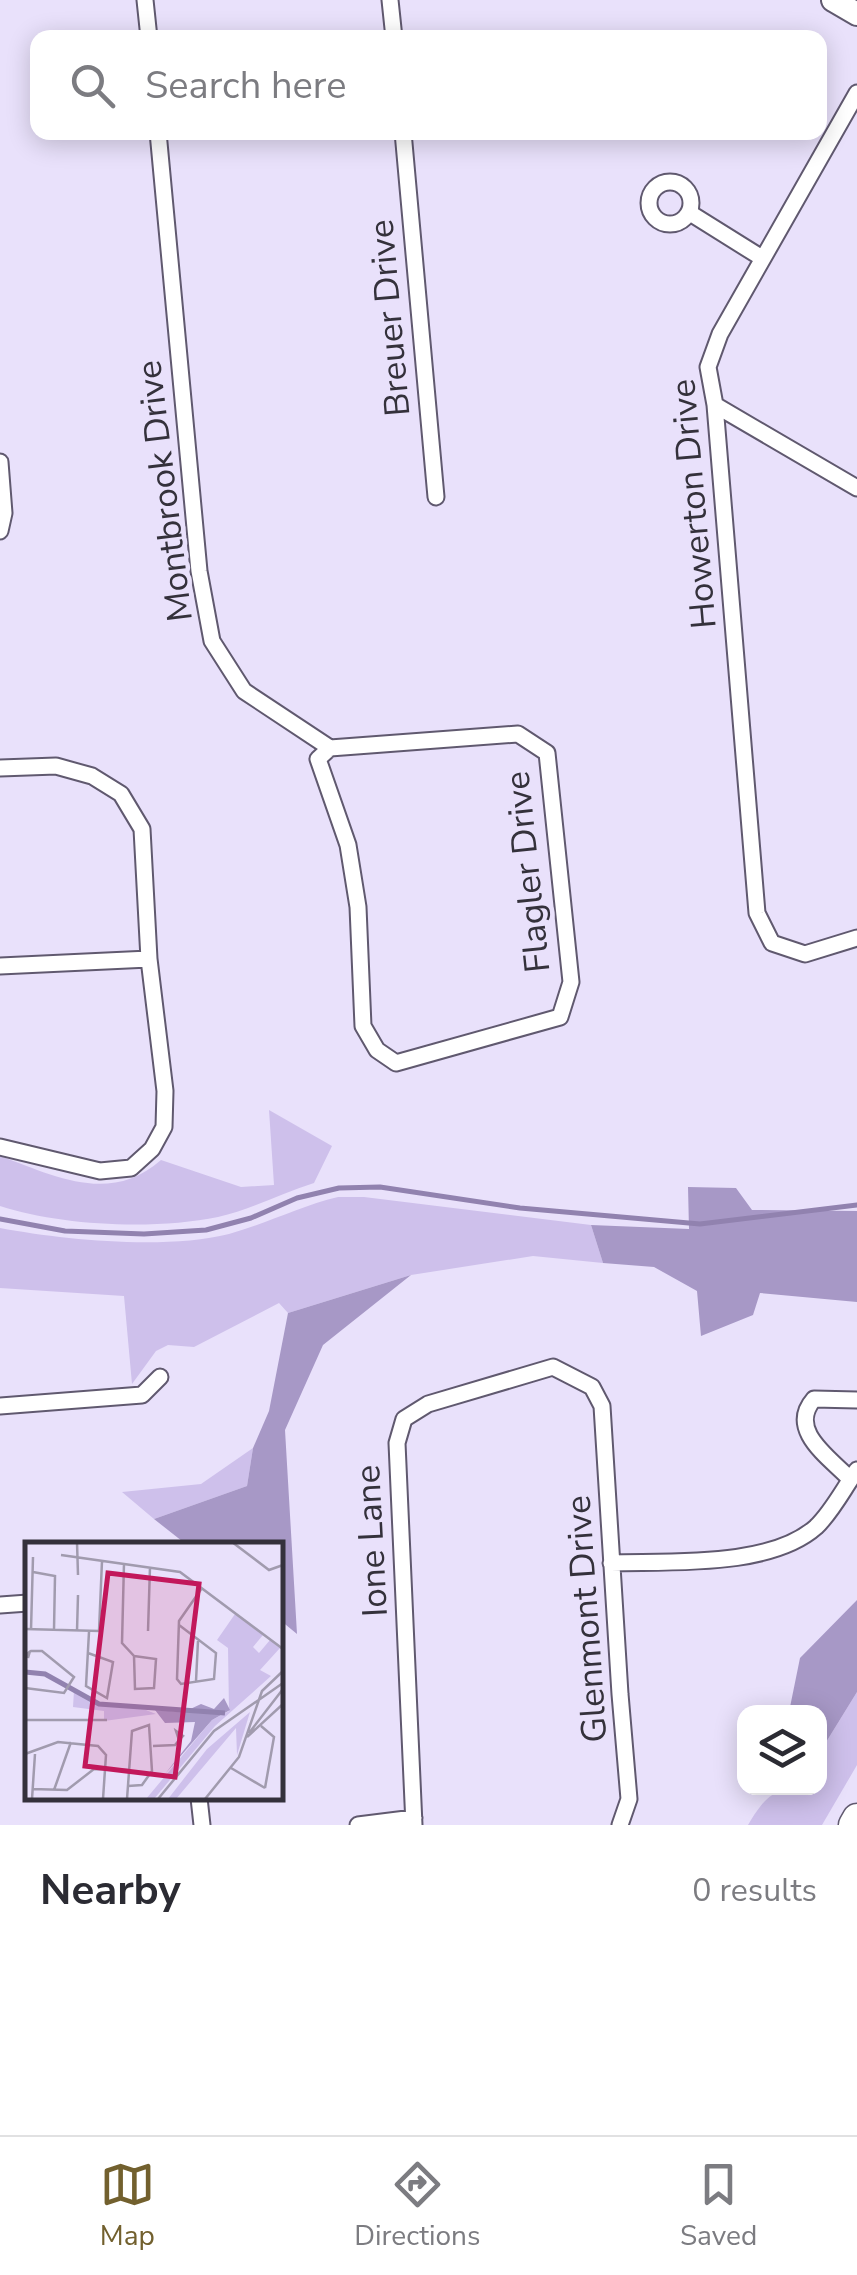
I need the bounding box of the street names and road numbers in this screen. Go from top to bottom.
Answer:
street label: Breuer Drive [357,218,422,418]
street label: Montbrook Drive [125,358,204,624]
street label: Howerton Drive [659,377,728,631]
street label: Flagler Drive [494,769,561,975]
street label: Ione Lane [344,1464,399,1618]
street label: Glenmont Drive [554,1494,619,1744]

